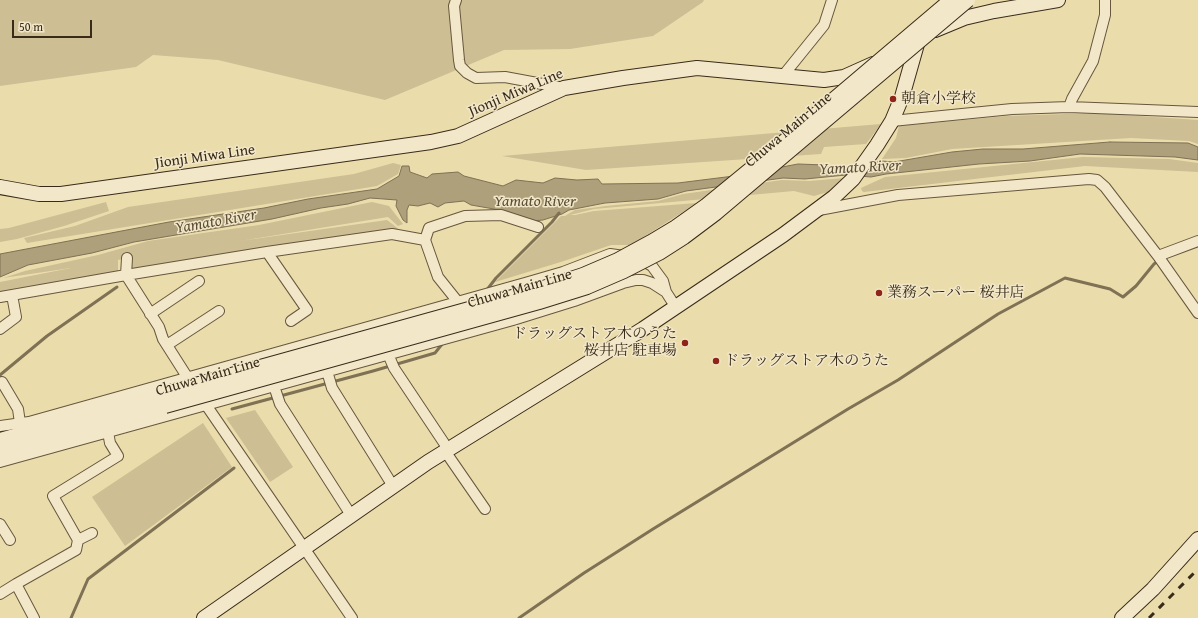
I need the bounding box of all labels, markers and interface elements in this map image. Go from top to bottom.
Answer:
scale bar [14,12,94,38]
text: 50 m [19,18,43,35]
street label: Jionji Miwa Line [466,65,566,121]
street label: Chuwa Main Line [742,88,836,172]
place label: 朝倉小学校 [901,90,976,108]
marker: 朝倉小学校 [888,94,898,104]
street label: Jionji Miwa Line [154,141,256,173]
water label: Yamato River [819,156,901,180]
water label: Yamato River [494,192,576,212]
water label: Yamato River [174,205,258,239]
street label: Chuwa Main Line [466,265,574,313]
place label: 業務スーパー 桜井店 [887,284,1025,302]
marker: 業務スーパー 桜井店 [874,288,884,298]
place label: ドラッグストア木のうた 桜井店 駐車場 [512,325,677,360]
marker: ドラッグストア木のうた 桜井店 駐車場 [680,338,690,348]
place label: ドラッグストア木のうた [724,352,889,370]
street label: Chuwa Main Line [154,353,262,401]
marker: ドラッグストア木のうた [711,356,721,366]

